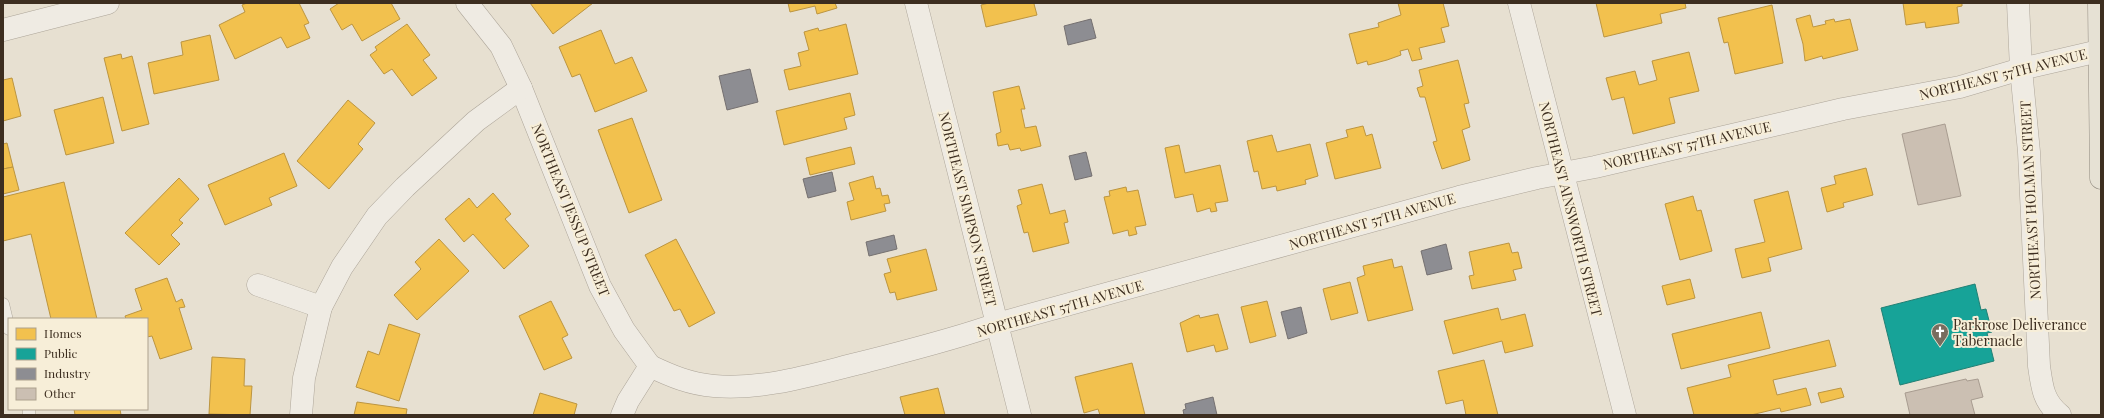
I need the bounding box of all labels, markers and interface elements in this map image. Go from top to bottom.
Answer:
street label: NORTHEAST 57TH AVENUE [1917,44,2089,104]
street label: NORTHEAST AINSWORTH STREET [1535,100,1607,319]
street label: NORTHEAST HOLMAN STREET [2015,100,2045,300]
street label: NORTHEAST SIMPSON STREET [935,110,1001,309]
street label: NORTHEAST 57TH AVENUE [1601,116,1773,174]
street label: NORTHEAST JESSUP STREET [527,121,615,300]
street label: NORTHEAST 57TH AVENUE [1287,188,1457,254]
street label: NORTHEAST 57TH AVENUE [975,275,1145,341]
place label: Parkrose Deliverance Tabernacle [1953,315,2087,350]
legend [8,318,148,410]
church icon: Parkrose Deliverance Tabernacle [1930,322,1950,347]
text: Homes [44,325,82,341]
text: Public [44,345,78,361]
text: Industry [44,365,90,381]
text: Other [44,385,76,401]

